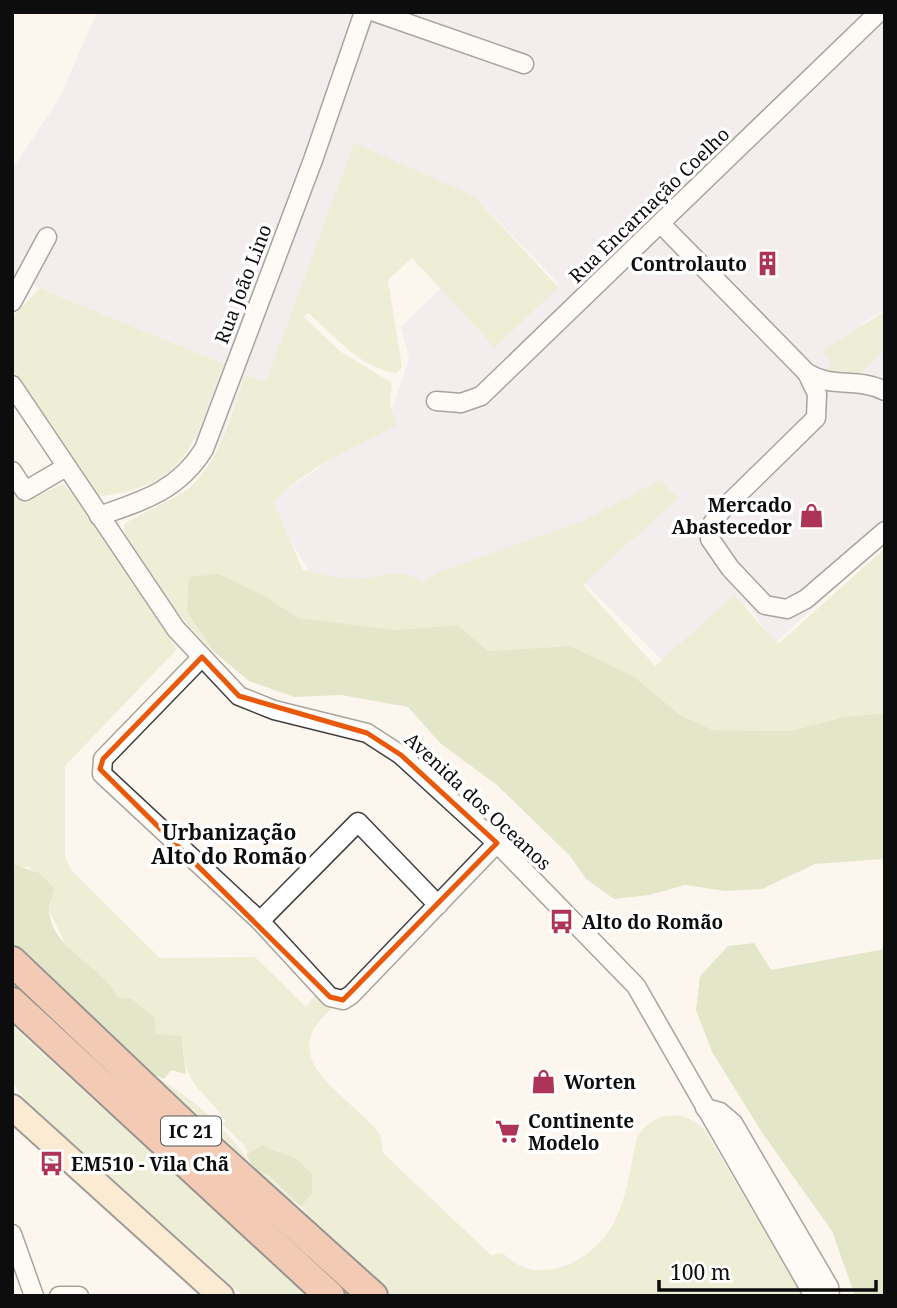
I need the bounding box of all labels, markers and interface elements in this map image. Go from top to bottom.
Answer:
street label: Rua Encarnação Coelho [563,121,735,289]
street label: Rua João Lino [208,221,278,347]
building icon: Controlauto [753,250,781,278]
place label: Controlauto [631,251,747,277]
place label: Mercado Abastecedor [671,492,792,540]
shop icon: Mercado Abastecedor [798,502,826,530]
street label: Avenida dos Oceanos [399,726,557,876]
district label: Urbanização Alto do Romão [151,818,307,870]
bus stop icon: Alto do Romão [548,908,576,936]
place label: Alto do Romão [582,909,723,935]
shop icon: Worten [530,1068,558,1096]
place label: Worten [564,1069,636,1095]
place label: Continente Modelo [528,1108,634,1156]
road number: IC 21 [161,1116,221,1146]
supermarket icon: Continente Modelo [494,1118,522,1146]
bus stop icon: EM510 - Vila Chã [37,1150,65,1178]
place label: EM510 - Vila Chã [71,1151,229,1177]
scale bar [659,1248,876,1292]
text: 100 m [670,1258,731,1286]

